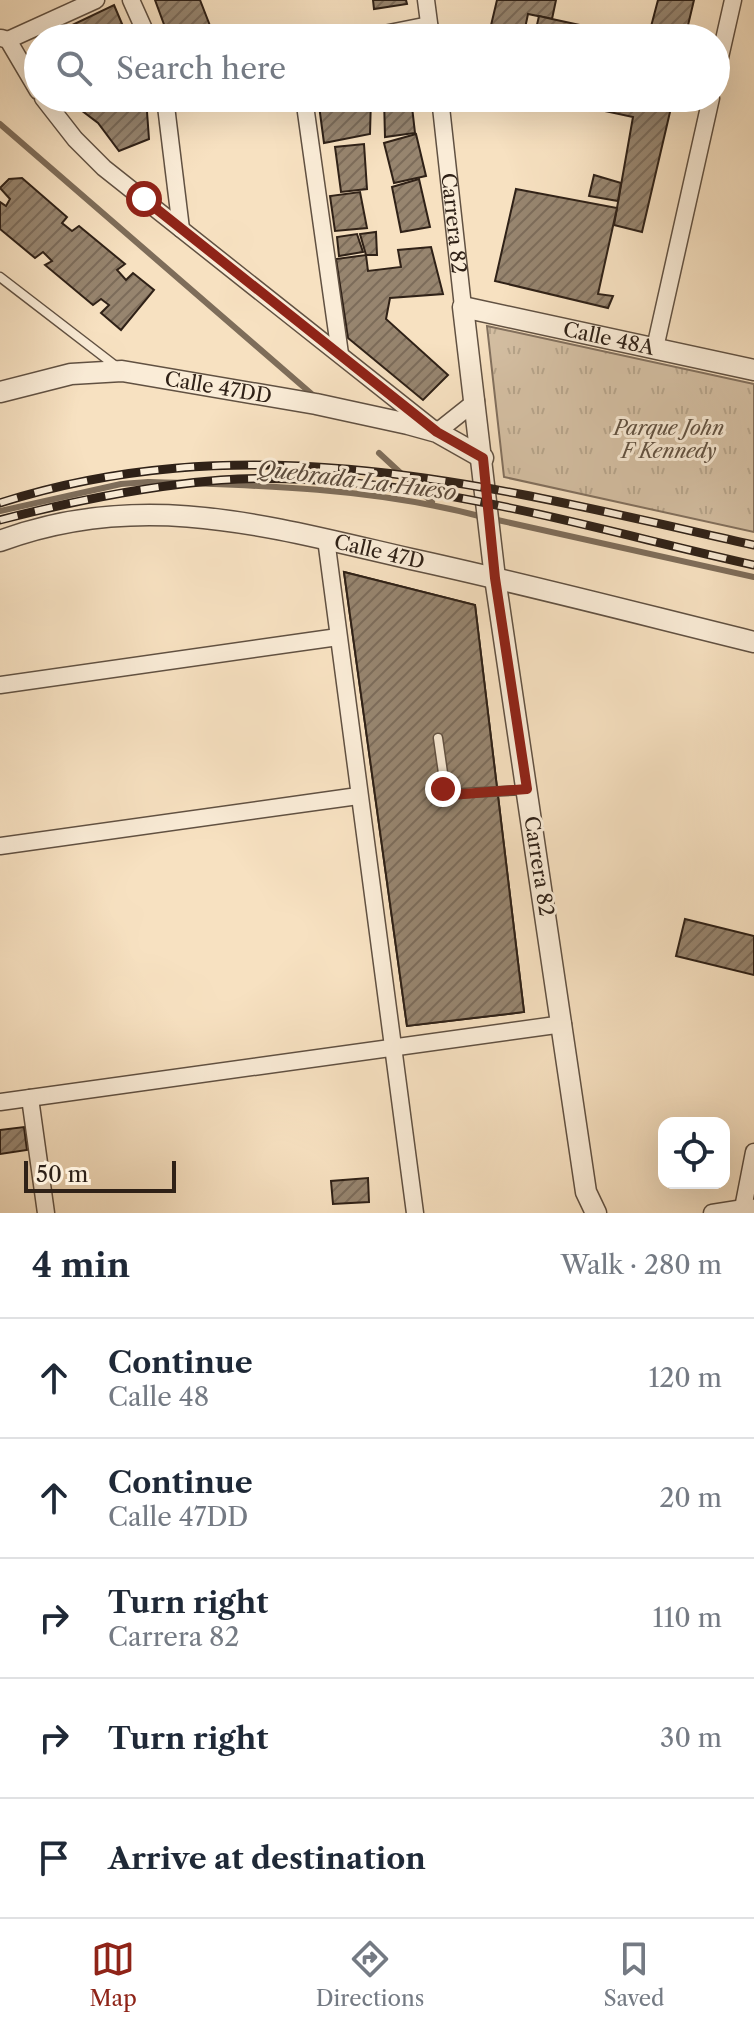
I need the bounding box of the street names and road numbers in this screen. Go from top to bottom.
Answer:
street label: Carrera 82 [436,172,471,275]
street label: Calle 48A [561,317,658,360]
street label: Calle 47DD [163,366,274,408]
street label: Calle 47D [332,530,427,574]
street label: Carrera 82 [519,814,559,918]

